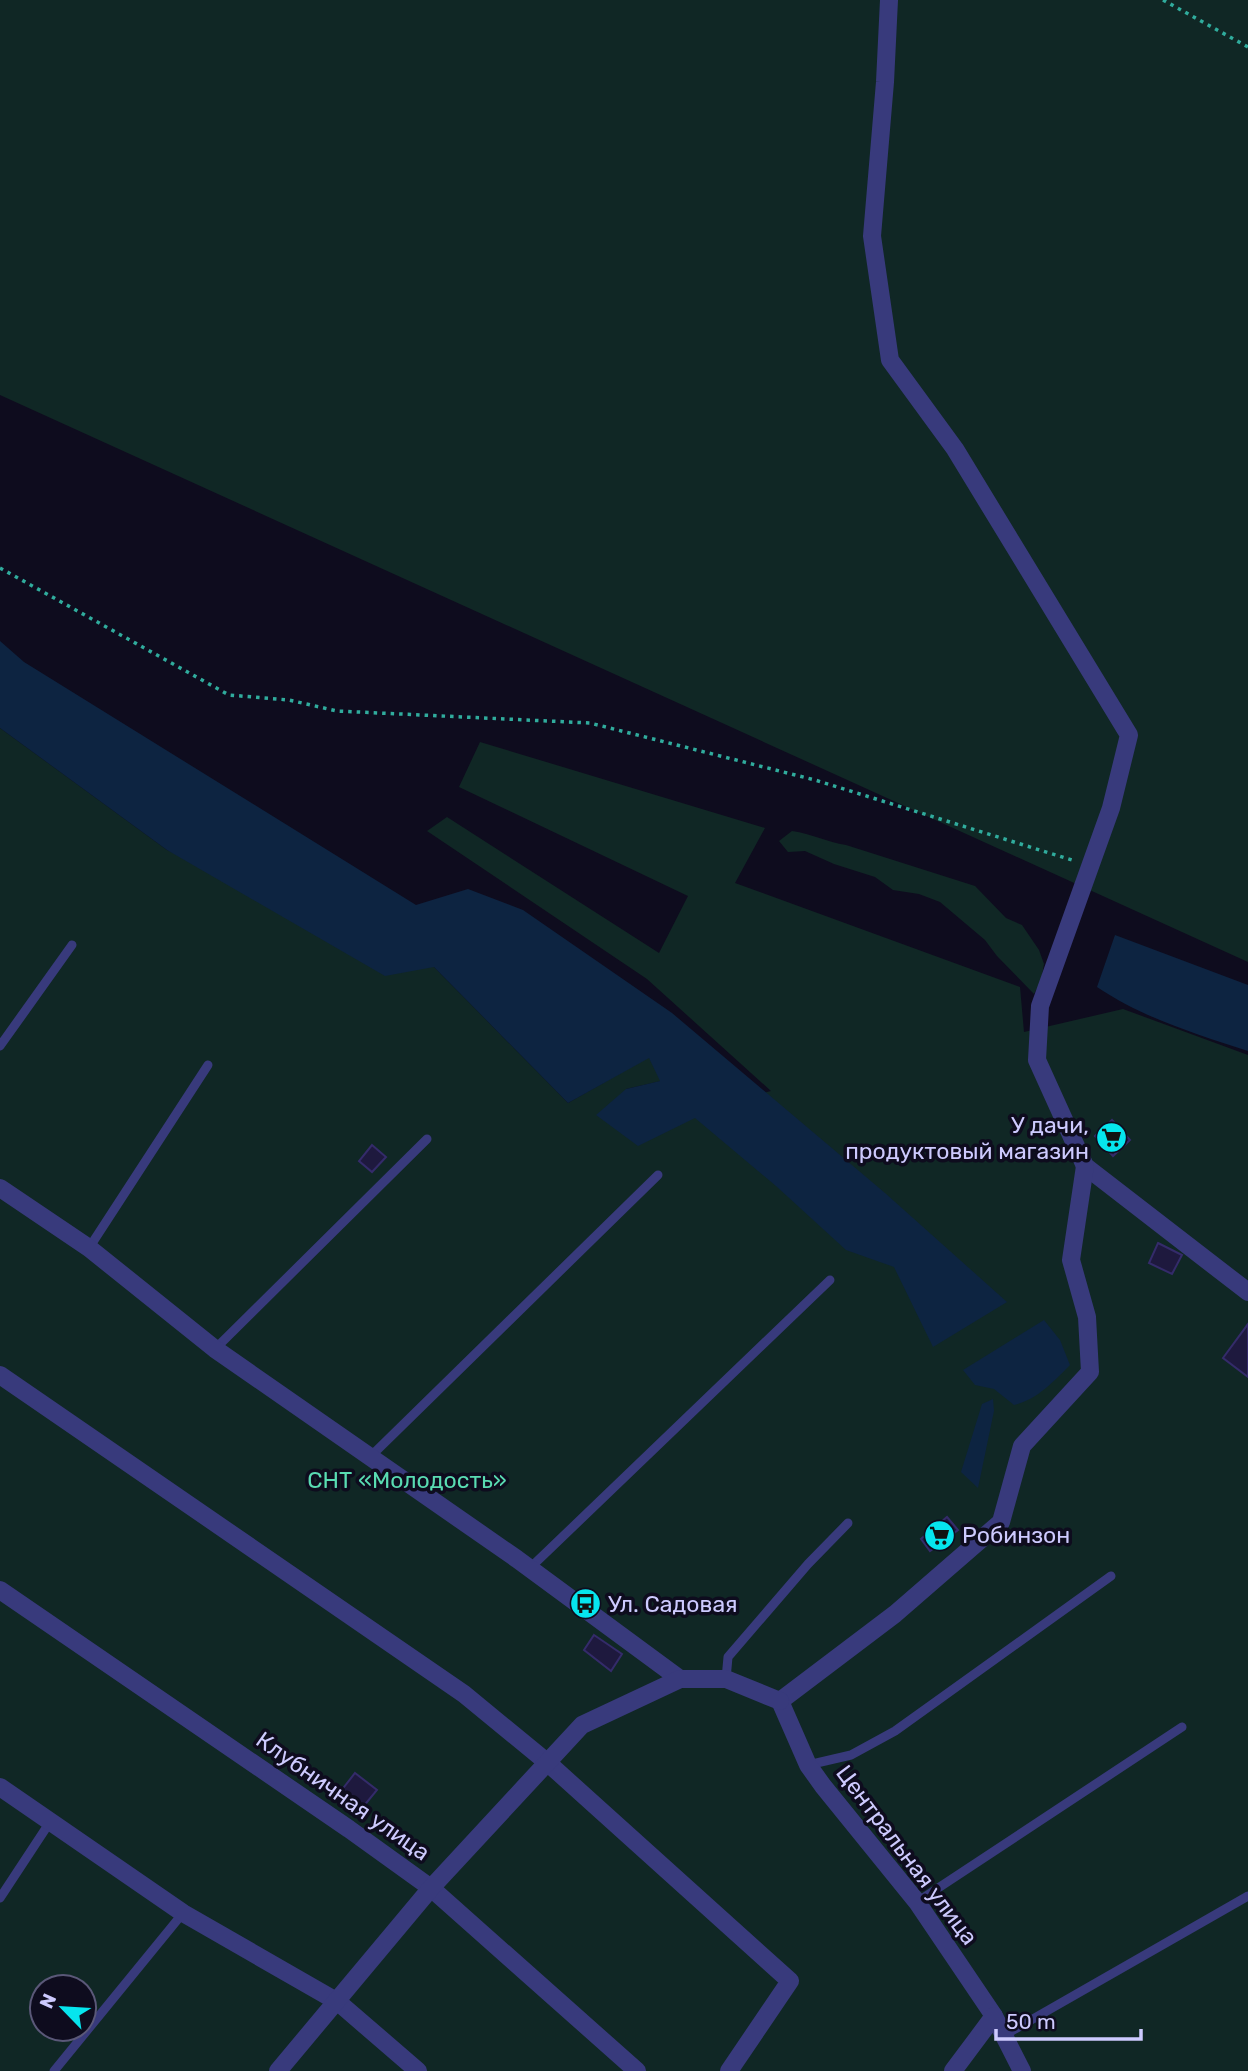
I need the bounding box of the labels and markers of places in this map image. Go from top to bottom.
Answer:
place label: У дачи, продуктовый магазин [845,1111,1089,1165]
supermarket icon: У дачи, продуктовый магазин [1095,1121,1129,1155]
supermarket icon: Робинзон [922,1518,956,1552]
place label: Робинзон [962,1521,1070,1549]
bus stop icon: Ул. Садовая [568,1587,602,1621]
place label: Ул. Садовая [608,1590,738,1618]

